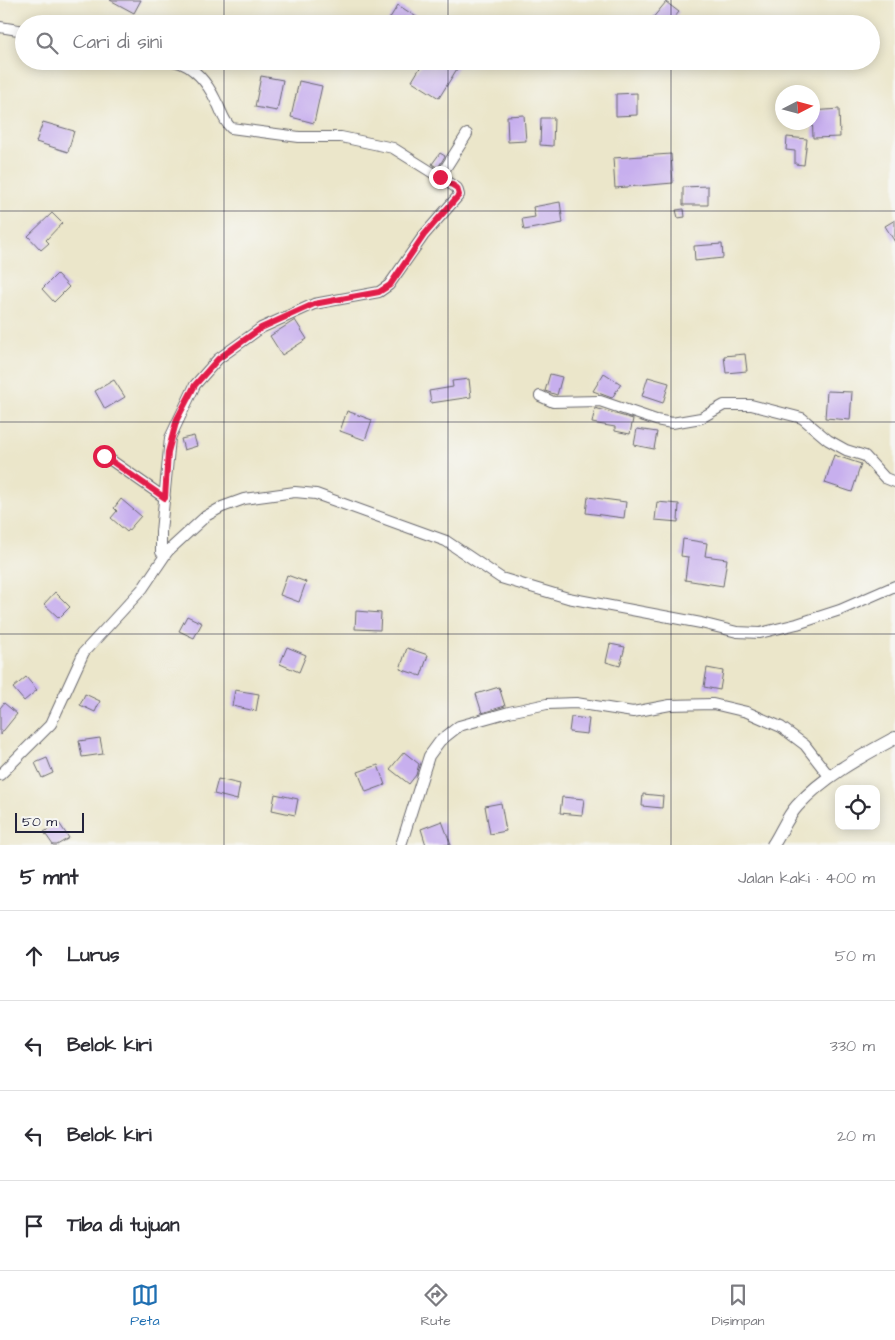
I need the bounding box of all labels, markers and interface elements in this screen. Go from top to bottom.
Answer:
search box [15,15,880,70]
icon: search [33,29,61,57]
text: Cari di sini [73,29,162,56]
north arrow [775,85,820,130]
route end [429,166,452,189]
route start [93,445,116,468]
map controls [835,785,880,830]
button: locate [835,785,880,830]
scale bar [15,810,84,833]
text: 50 m [22,812,57,832]
text: 5 mnt [20,863,79,892]
text: Jalan kaki · 400 m [738,867,875,889]
icon: ahead [20,942,48,970]
text: Lurus [67,942,119,969]
text: 50 m [835,945,875,967]
icon: left [20,1032,48,1060]
text: Belok kiri [67,1032,152,1059]
text: 330 m [830,1035,875,1057]
icon: left [20,1122,48,1150]
text: Belok kiri [67,1122,152,1149]
text: 20 m [837,1125,875,1147]
icon: arrive [20,1212,48,1240]
text: Tiba di tujuan [67,1212,179,1239]
tab: Peta [130,1281,160,1331]
tab: Rute [420,1281,451,1331]
tab: Disimpan [711,1281,765,1331]

